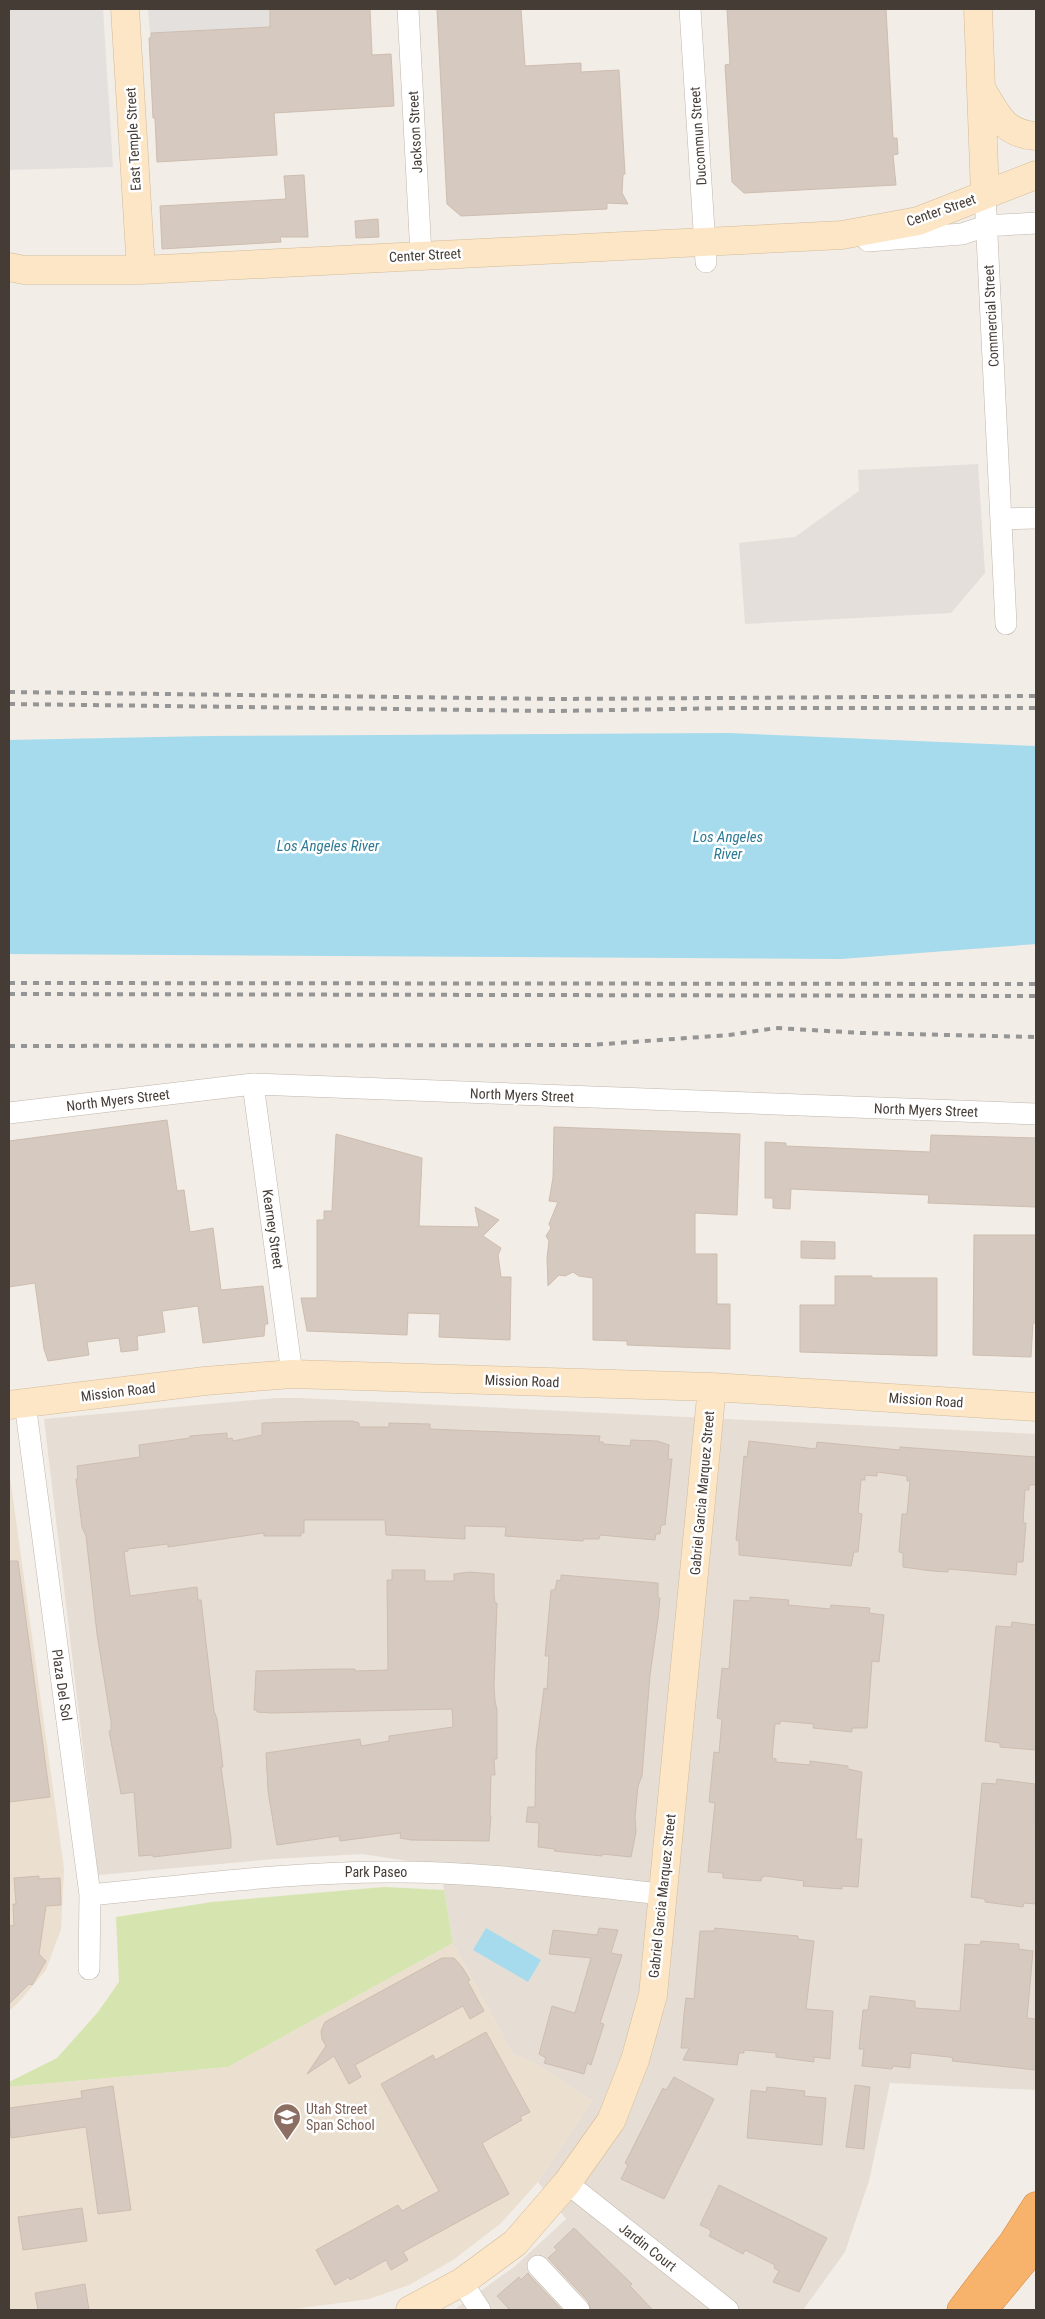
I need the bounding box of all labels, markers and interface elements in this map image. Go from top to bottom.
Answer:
street label: Ducommun Street [687,86,709,186]
street label: East Temple Street [122,87,144,191]
street label: Jackson Street [405,90,425,174]
street label: Center Street [904,191,978,229]
street label: Center Street [388,245,462,265]
street label: Commercial Street [980,264,1002,368]
water label: Los Angeles River [693,828,764,863]
water label: Los Angeles River [277,837,380,855]
street label: North Myers Street [470,1085,574,1105]
street label: North Myers Street [65,1086,171,1114]
street label: North Myers Street [874,1100,978,1120]
street label: Kearney Street [260,1188,286,1270]
street label: Mission Road [484,1372,560,1390]
street label: Mission Road [80,1379,156,1405]
street label: Mission Road [888,1389,964,1411]
street label: Gabriel Garcia Marquez Street [687,1410,717,1576]
street label: Plaza Del Sol [49,1648,75,1722]
street label: Gabriel Garcia Marquez Street [645,1813,679,1979]
street label: Park Paseo [345,1864,407,1880]
place label: Utah Street Span School [306,2101,375,2133]
school or university icon: Utah Street Span School [272,2102,302,2141]
street label: Jardin Court [616,2220,680,2274]

